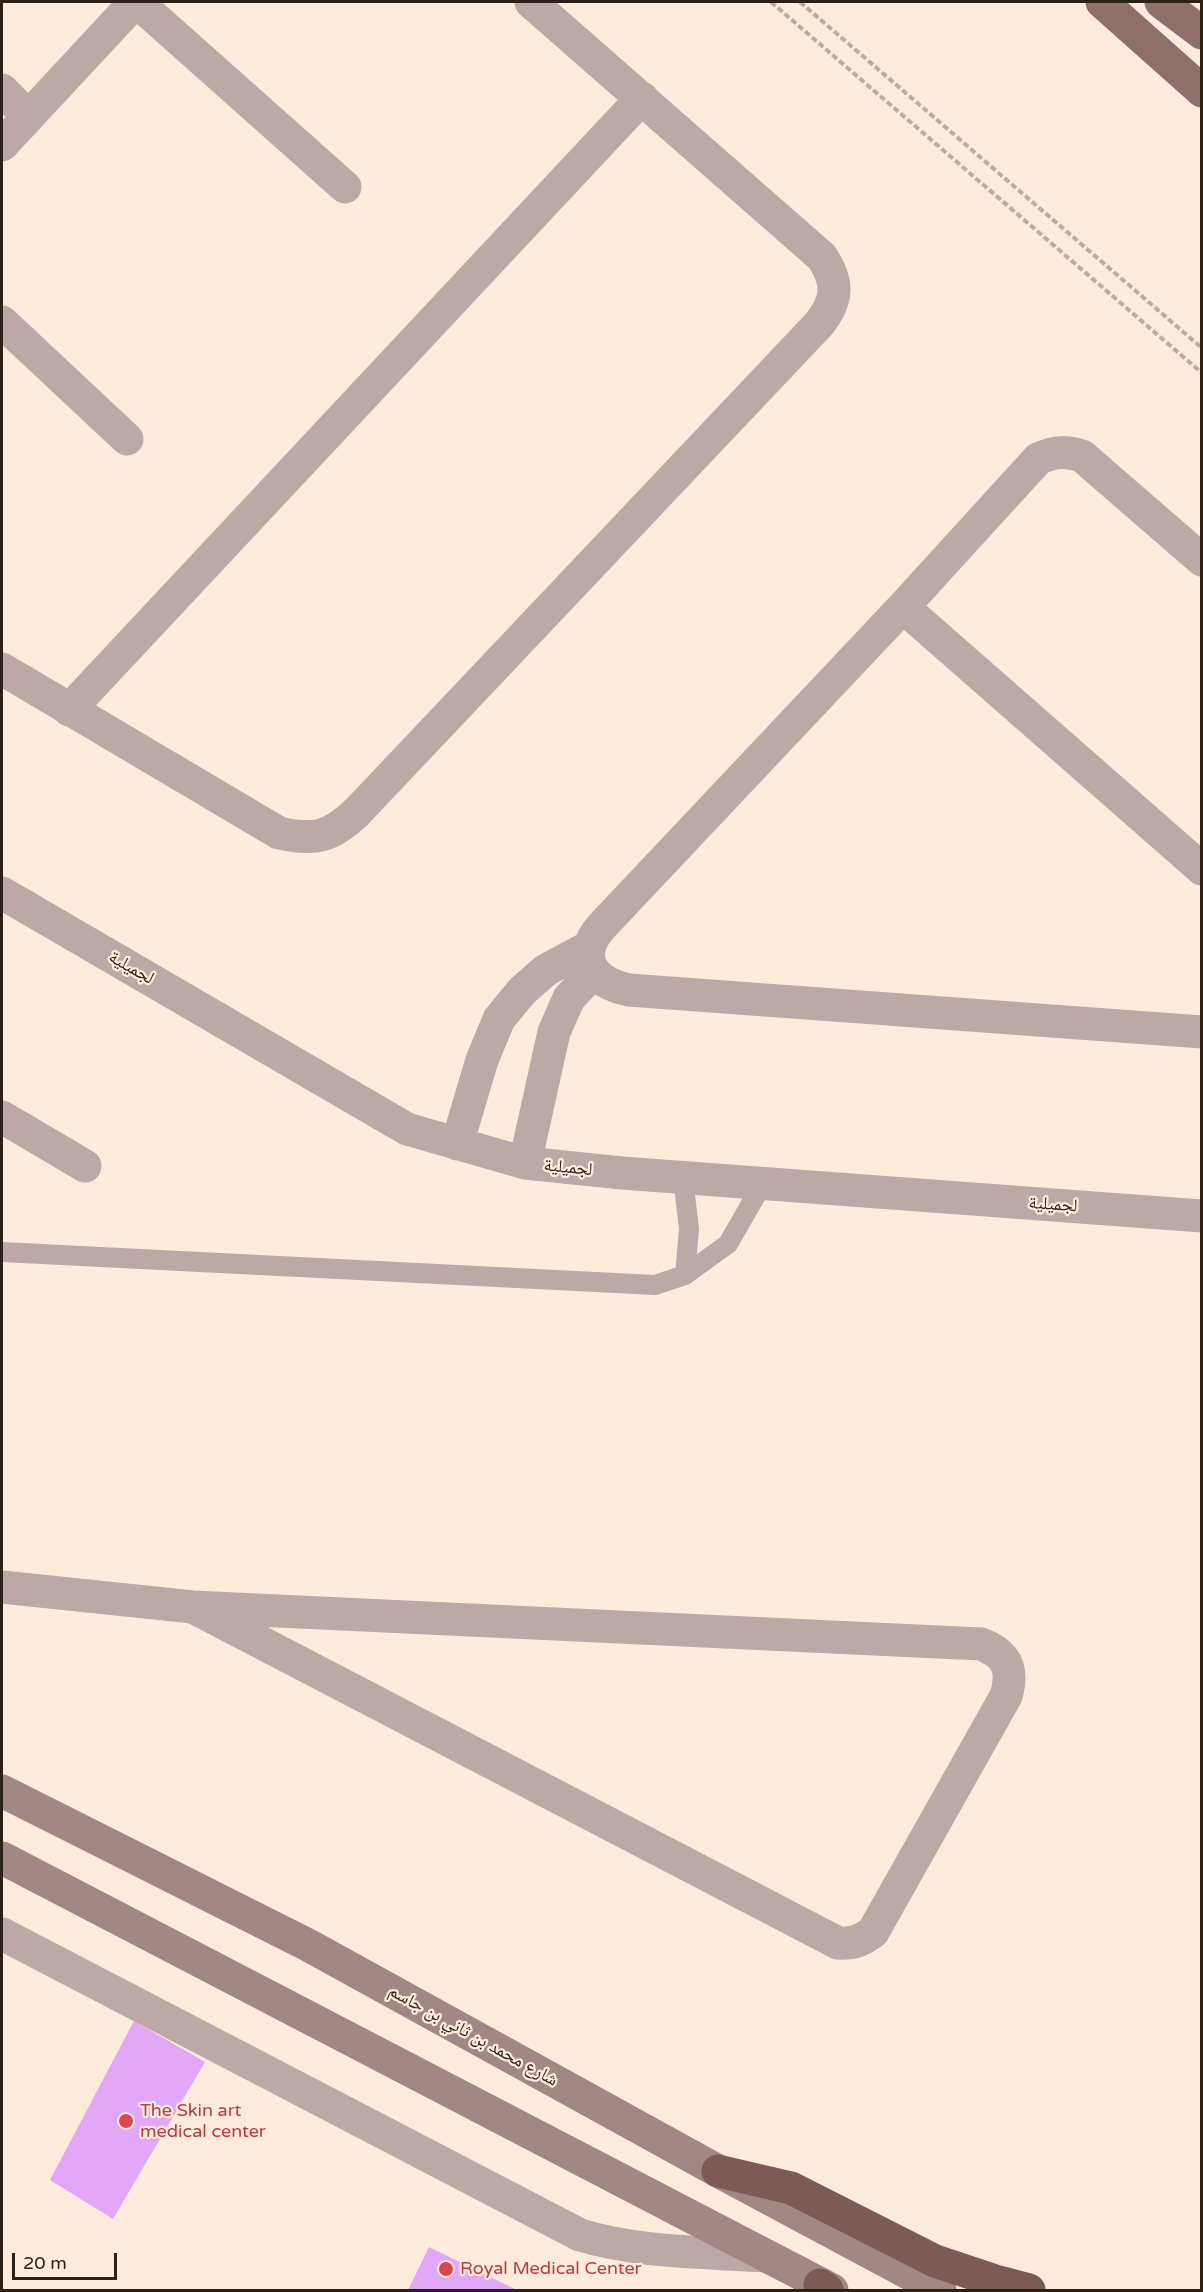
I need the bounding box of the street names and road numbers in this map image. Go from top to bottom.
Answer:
street label: لجميلية [104,946,158,990]
street label: لجميلية [543,1155,593,1181]
street label: لجميلية [1028,1193,1078,1217]
street label: شارع محمد بن ثاني بن جاسم [385,1980,561,2092]

